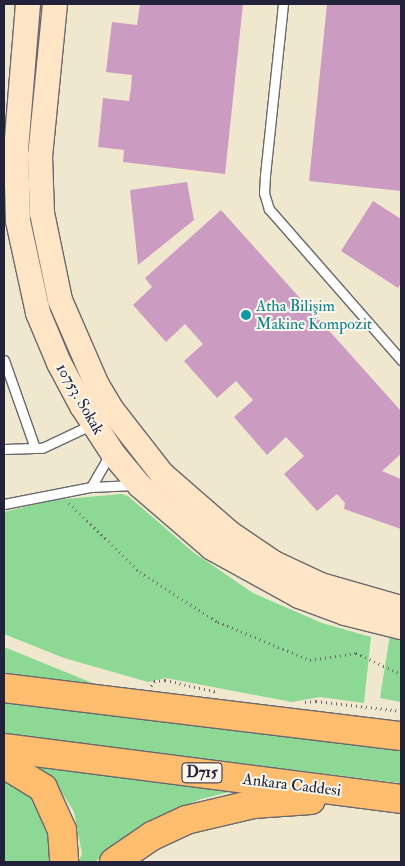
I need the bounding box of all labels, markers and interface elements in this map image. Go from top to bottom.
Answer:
place label: Atha Bilişim Makine Kompozit [256,296,372,334]
marker: Atha Bilişim Makine Kompozit [240,309,252,321]
street label: 10753. Sokak [52,360,108,438]
road number: D715 [181,760,223,786]
street label: Ankara Caddesi [242,769,342,801]

